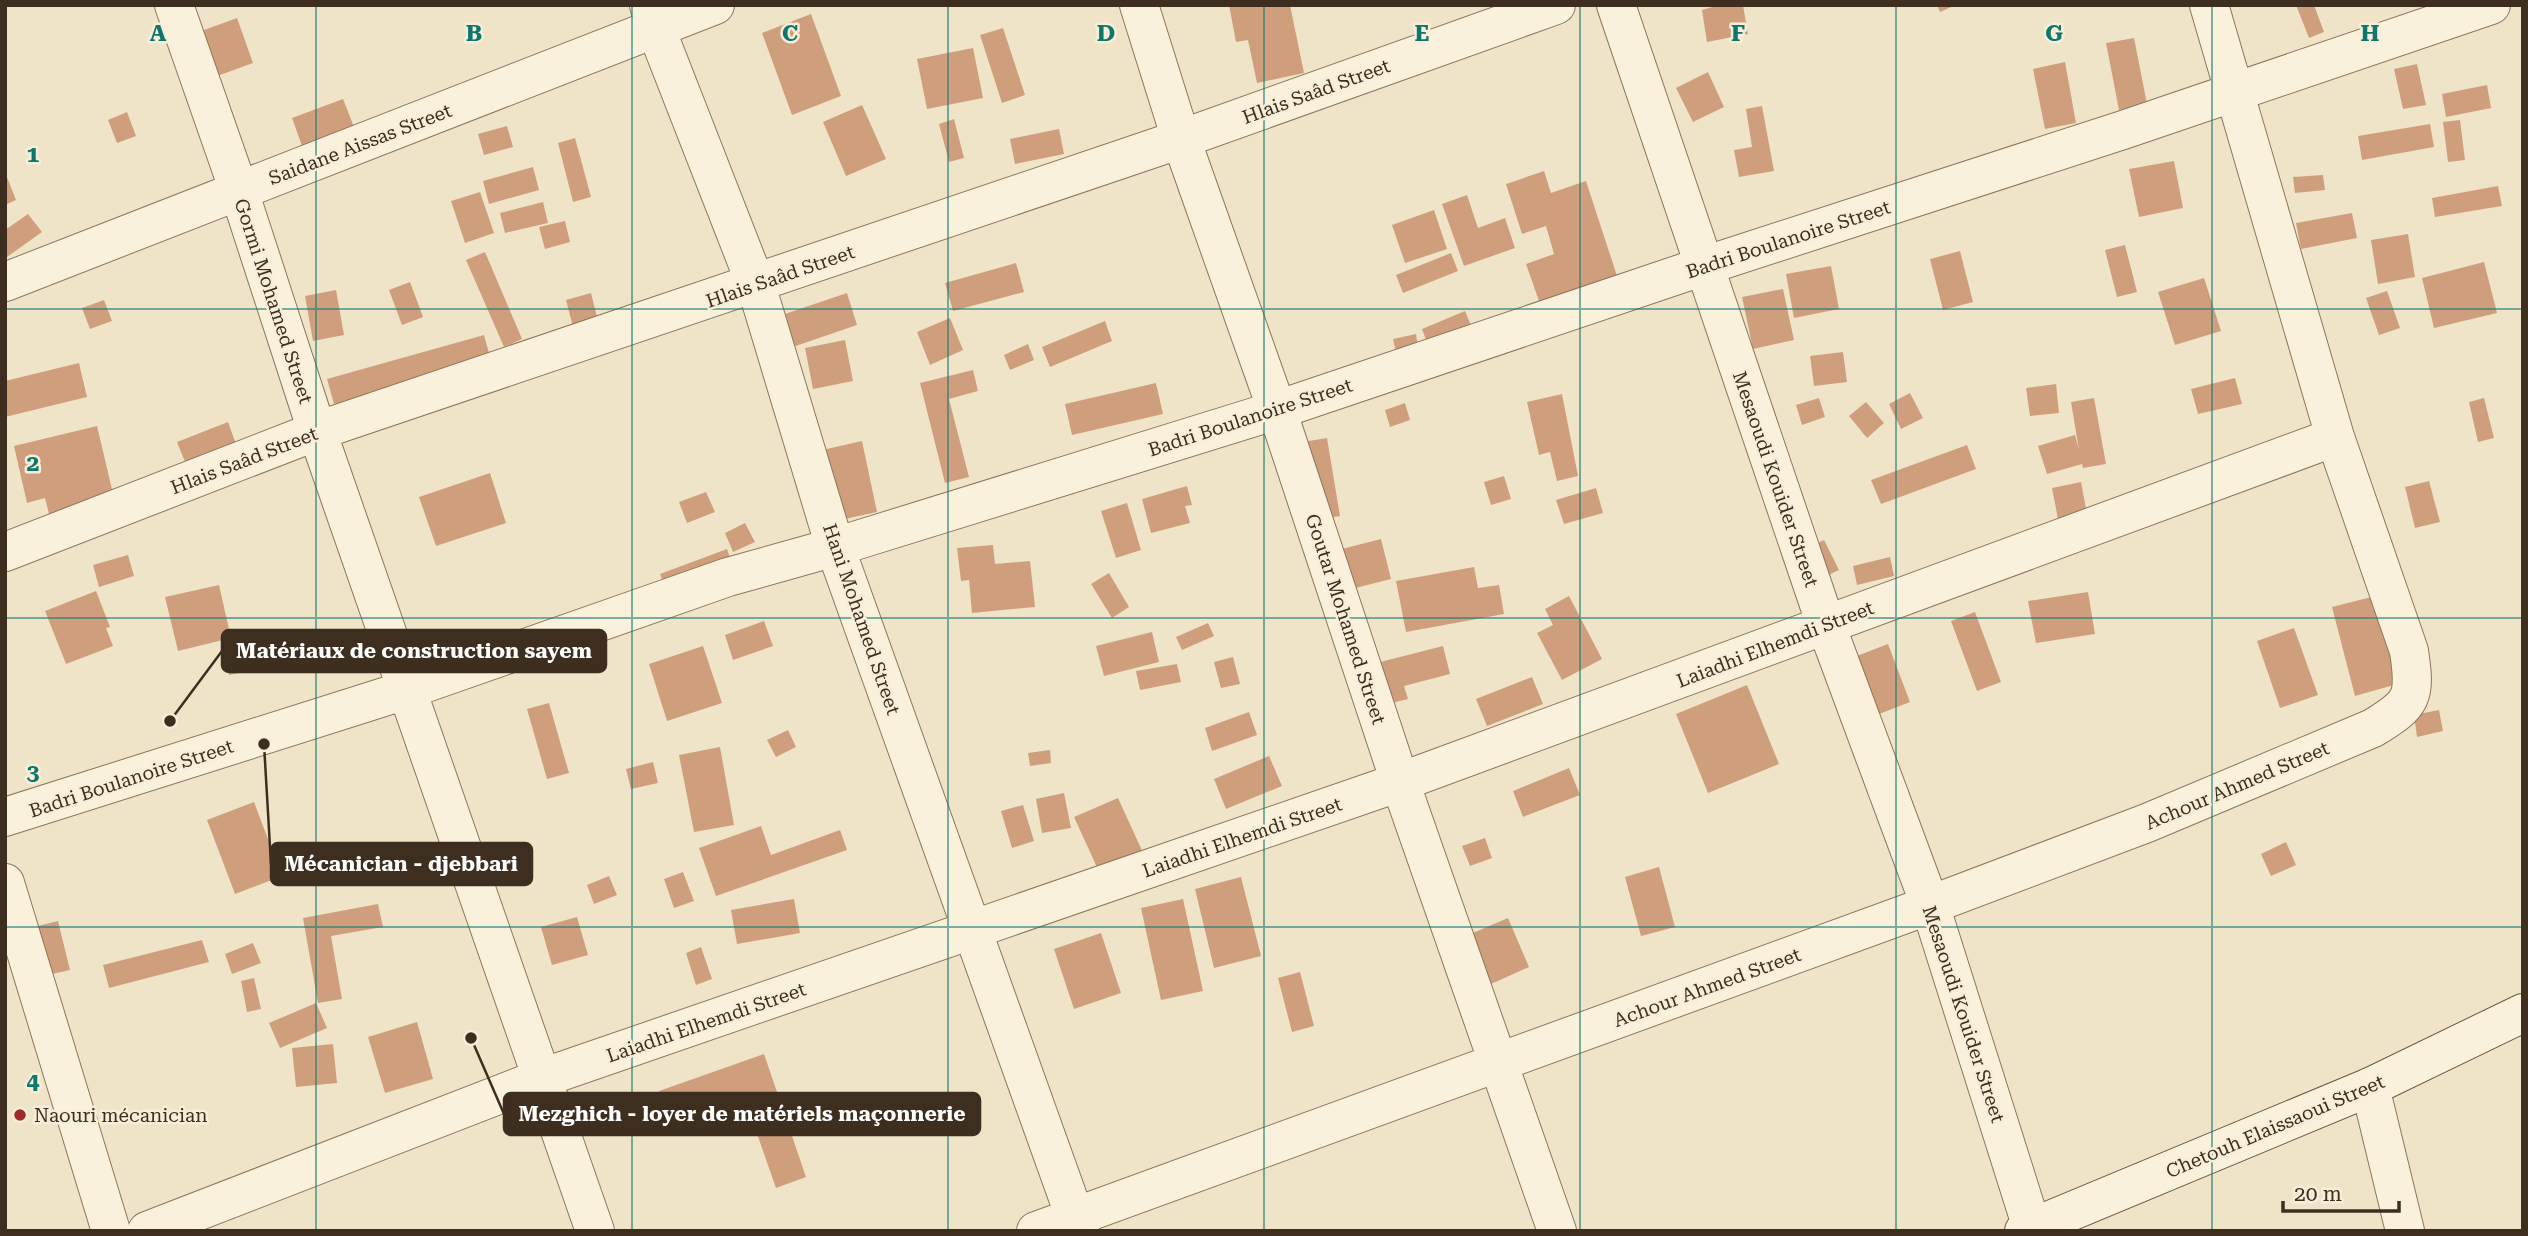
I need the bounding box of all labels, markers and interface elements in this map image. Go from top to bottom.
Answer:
text: A [150,20,167,47]
text: B [466,20,482,47]
text: C [782,20,798,47]
text: D [1097,20,1115,47]
text: E [1415,20,1429,47]
text: F [1731,20,1745,47]
text: G [2045,20,2063,47]
text: H [2361,20,2380,47]
street label: Hlais Saâd Street [1239,54,1393,129]
street label: Saidane Aissas Street [265,99,455,190]
text: 1 [27,141,40,168]
street label: Gormi Mohamed Street [229,196,318,407]
street label: Badri Boulanoire Street [1683,196,1893,283]
street label: Hlais Saâd Street [703,240,857,313]
street label: Mesaoudi Kouider Street [1728,368,1823,590]
street label: Badri Boulanoire Street [1145,374,1355,461]
street label: Hlais Saâd Street [167,422,321,499]
text: 2 [27,450,39,477]
street label: Goutar Mohamed Street [1301,511,1390,727]
street label: Hani Mohamed Street [818,521,905,718]
street label: Laiadhi Elhemdi Street [1673,596,1877,693]
callout: Matériaux de construction sayem [222,630,606,672]
text: Matériaux de construction sayem [236,639,592,663]
street label: Badri Boulanoire Street [26,735,236,822]
street label: Achour Ahmed Street [2142,736,2333,835]
text: 3 [27,759,40,786]
street label: Laiadhi Elhemdi Street [1139,793,1345,882]
callout: Mécanician - djebbari [271,843,532,885]
text: Mécanician - djebbari [284,852,518,876]
street label: Mesaoudi Kouider Street [1918,903,2009,1126]
street label: Achour Ahmed Street [1610,943,1804,1032]
street label: Laiadhi Elhemdi Street [603,978,809,1067]
text: 4 [27,1068,40,1095]
street label: Chetouh Elaissaoui Street [2162,1070,2388,1183]
callout: Mezghich - loyer de matériels maçonnerie [504,1093,980,1135]
text: Mezghich - loyer de matériels maçonnerie [518,1102,966,1126]
place label: Naouri mécanician [34,1104,208,1127]
marker: Naouri mécanician [12,1107,28,1123]
scale bar [2283,1170,2398,1214]
text: 20 m [2294,1182,2342,1206]

